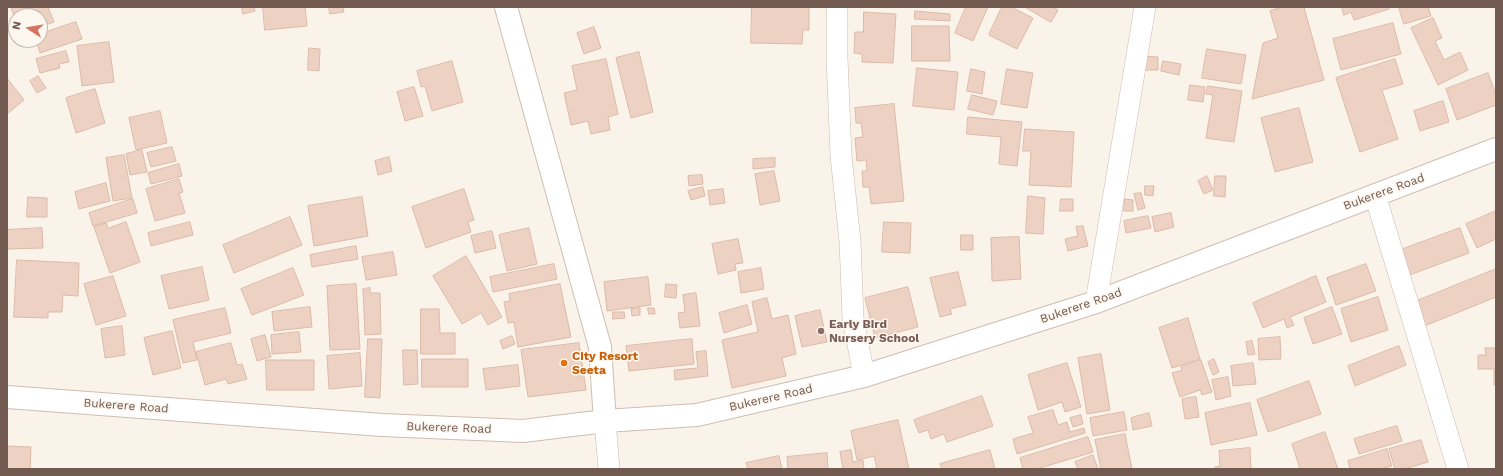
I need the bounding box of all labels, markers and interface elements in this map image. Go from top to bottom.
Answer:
north arrow [8,8,48,48]
text: N [10,20,24,31]
street label: Bukerere Road [1341,171,1427,213]
street label: Bukerere Road [1038,285,1124,327]
place label: Early Bird Nursery School [829,317,919,345]
marker: Early Bird Nursery School [816,326,826,336]
place label: City Resort Seeta [572,349,638,377]
marker: City Resort Seeta [559,358,569,368]
street label: Bukerere Road [728,381,814,415]
street label: Bukerere Road [83,396,169,416]
street label: Bukerere Road [406,419,492,437]

